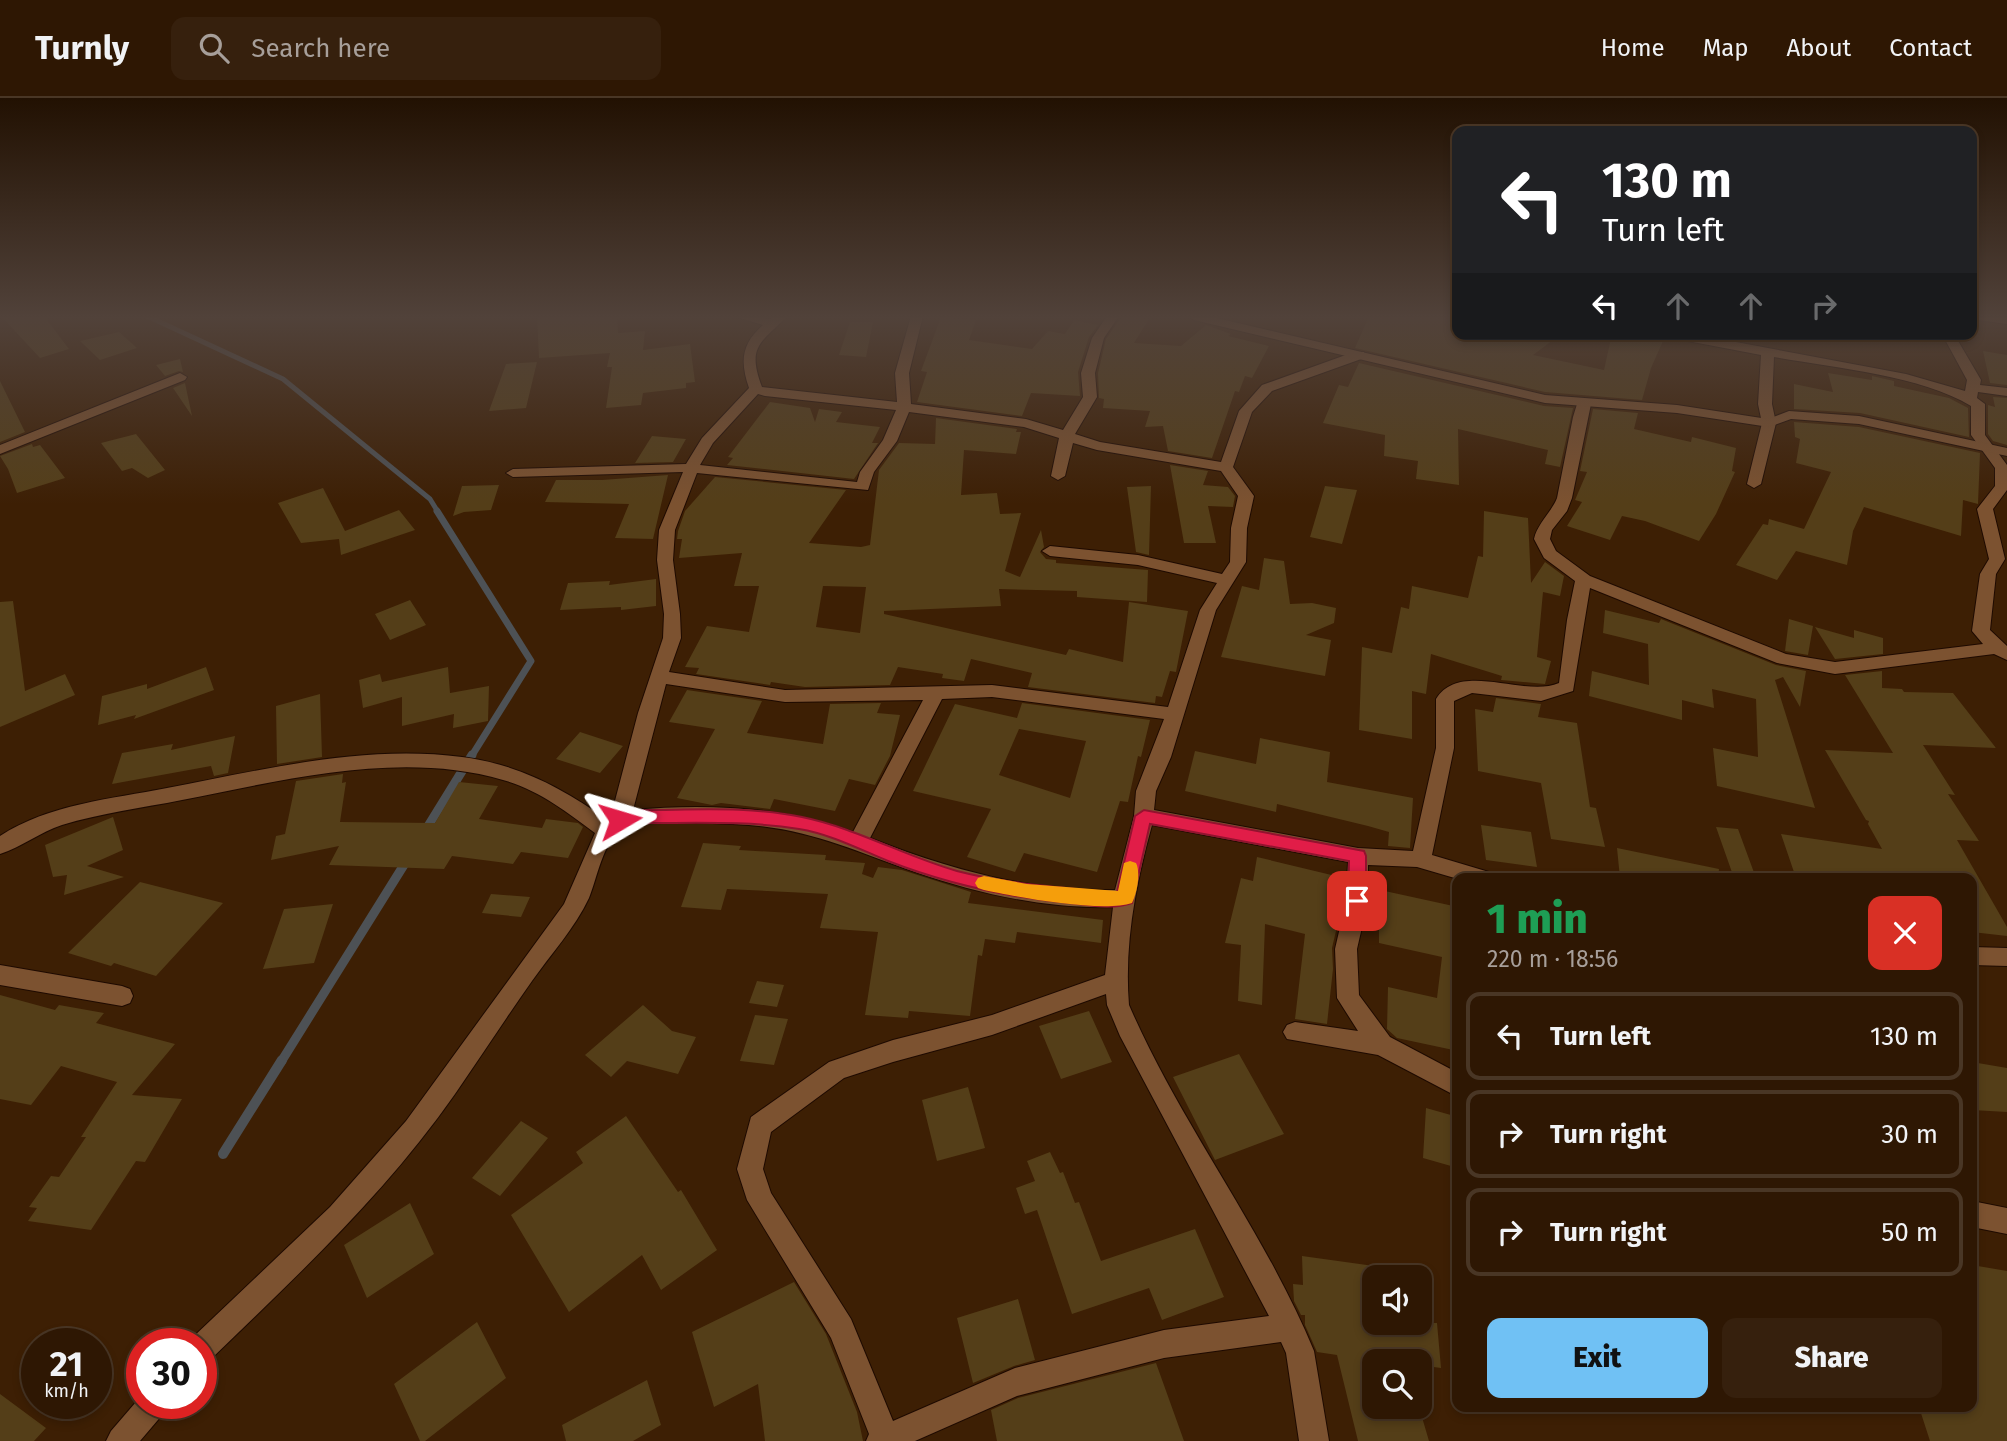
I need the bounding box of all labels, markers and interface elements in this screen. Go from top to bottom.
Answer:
search box [171,17,661,80]
text: Turnly [35,28,129,68]
icon: search [195,29,233,67]
text: Search here [251,33,390,64]
text: Home [1601,34,1665,62]
text: Map [1703,34,1749,62]
text: About [1787,34,1851,62]
text: Contact [1889,34,1972,62]
text: 130 m [1602,151,1732,210]
icon: left [1487,154,1578,245]
text: Turn left [1602,211,1724,249]
icon: left [1586,287,1624,325]
icon: ahead [1659,287,1697,325]
icon: ahead [1732,287,1770,325]
icon: right [1805,287,1843,325]
position arrow [583,783,657,857]
pin [1327,871,1387,931]
icon: arrive [1338,882,1376,920]
text: 1 min [1487,894,1588,944]
button: close [1868,896,1942,970]
text: 220 m · 18:56 [1487,945,1618,973]
icon: left [1491,1017,1529,1055]
text: Turn left [1550,1021,1651,1052]
text: 130 m [1870,1021,1938,1052]
icon: right [1491,1115,1529,1153]
text: Turn right [1550,1119,1667,1150]
text: 30 m [1881,1119,1938,1150]
icon: right [1491,1213,1529,1251]
text: Turn right [1550,1217,1667,1248]
text: 50 m [1881,1217,1938,1248]
map controls [1362,1265,1432,1419]
button: sound [1362,1265,1432,1335]
button: Exit [1487,1318,1708,1398]
button: Share [1722,1318,1942,1398]
speed limit sign: 30 [126,1328,217,1419]
text: 21 [50,1343,83,1385]
button: search [1362,1349,1432,1419]
text: km/h [44,1380,89,1402]

